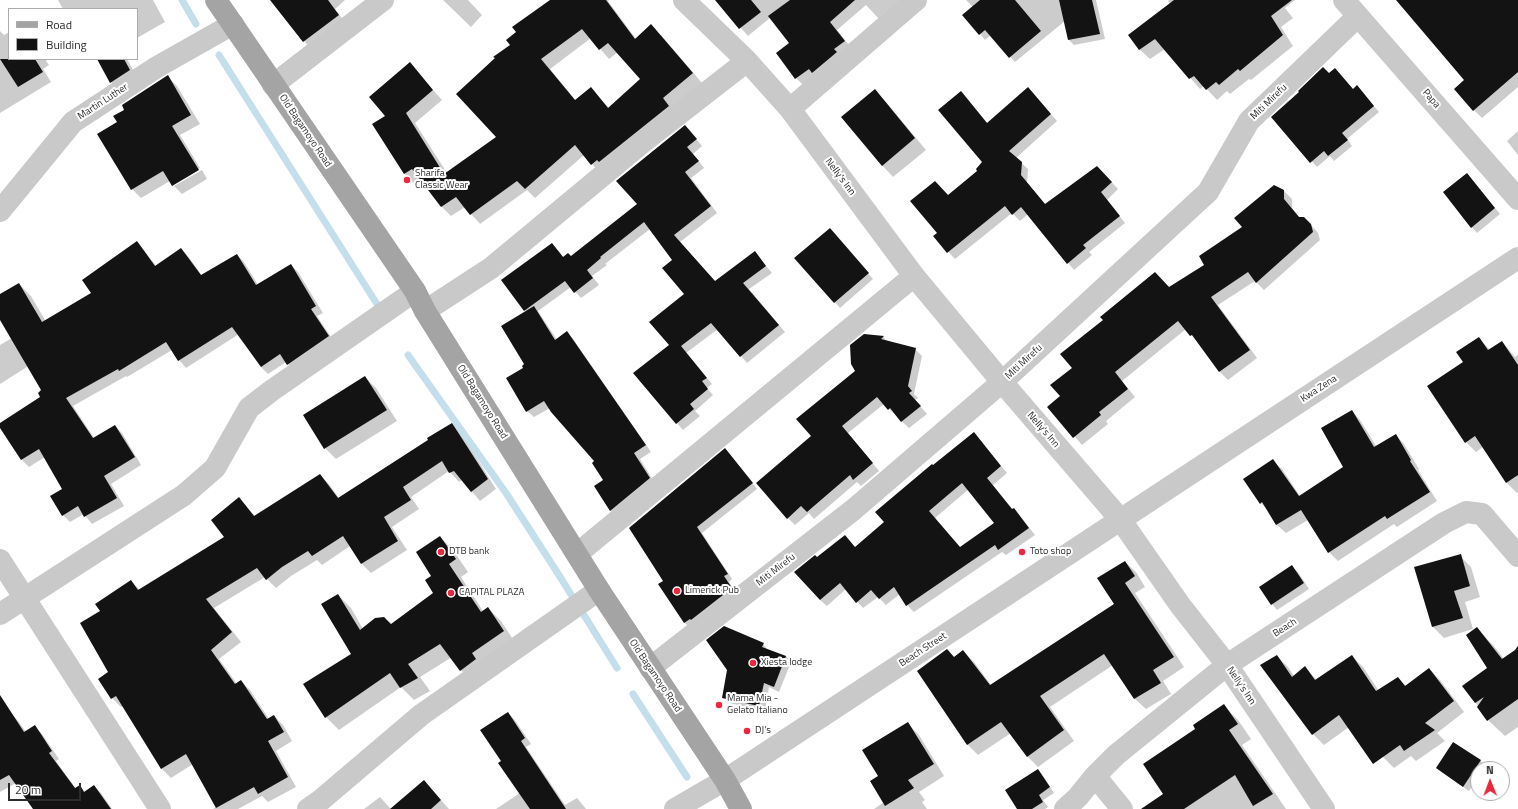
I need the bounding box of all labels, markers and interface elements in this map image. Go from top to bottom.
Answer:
legend [8,8,138,60]
text: Road [46,15,72,34]
text: Building [46,35,87,54]
street label: Martin Luther [76,81,130,123]
street label: Miti Mirefu [1248,82,1290,122]
street label: Papa [1420,87,1442,111]
street label: Old Bagamoyo Road [276,92,334,170]
street label: Nelly's Inn [822,156,858,198]
place label: Sharifa Classic Wear [415,168,468,192]
marker: Sharifa Classic Wear [402,175,412,185]
street label: Miti Mirefu [1003,342,1045,382]
street label: Old Bagamoyo Road [454,363,510,441]
street label: Kwa Zena [1299,373,1339,405]
street label: Nelly's Inn [1024,410,1062,450]
place label: DTB bank [449,546,489,558]
place label: Toto shop [1030,546,1071,558]
marker: DTB bank [436,547,446,557]
marker: Toto shop [1017,547,1027,557]
street label: Miti Mirefu [754,551,798,589]
place label: Limerick Pub [685,585,739,597]
marker: Limerick Pub [672,586,682,596]
place label: CAPITAL PLAZA [459,587,525,599]
marker: CAPITAL PLAZA [446,588,456,598]
street label: Beach [1271,616,1299,640]
street label: Beach Street [897,630,949,670]
street label: Old Bagamoyo Road [626,637,684,715]
place label: Xiesta lodge [761,657,812,669]
marker: Xiesta lodge [748,658,758,668]
street label: Nelly's Inn [1224,665,1258,707]
place label: Mama Mia - Gelato Italiano [727,693,788,716]
marker: Mama Mia - Gelato Italiano [714,700,724,710]
place label: DJ's [755,725,771,737]
marker: DJ's [742,726,752,736]
north arrow [1470,761,1510,801]
text: N [1486,762,1494,778]
scale bar [10,775,83,801]
text: 20 m [15,780,41,799]

